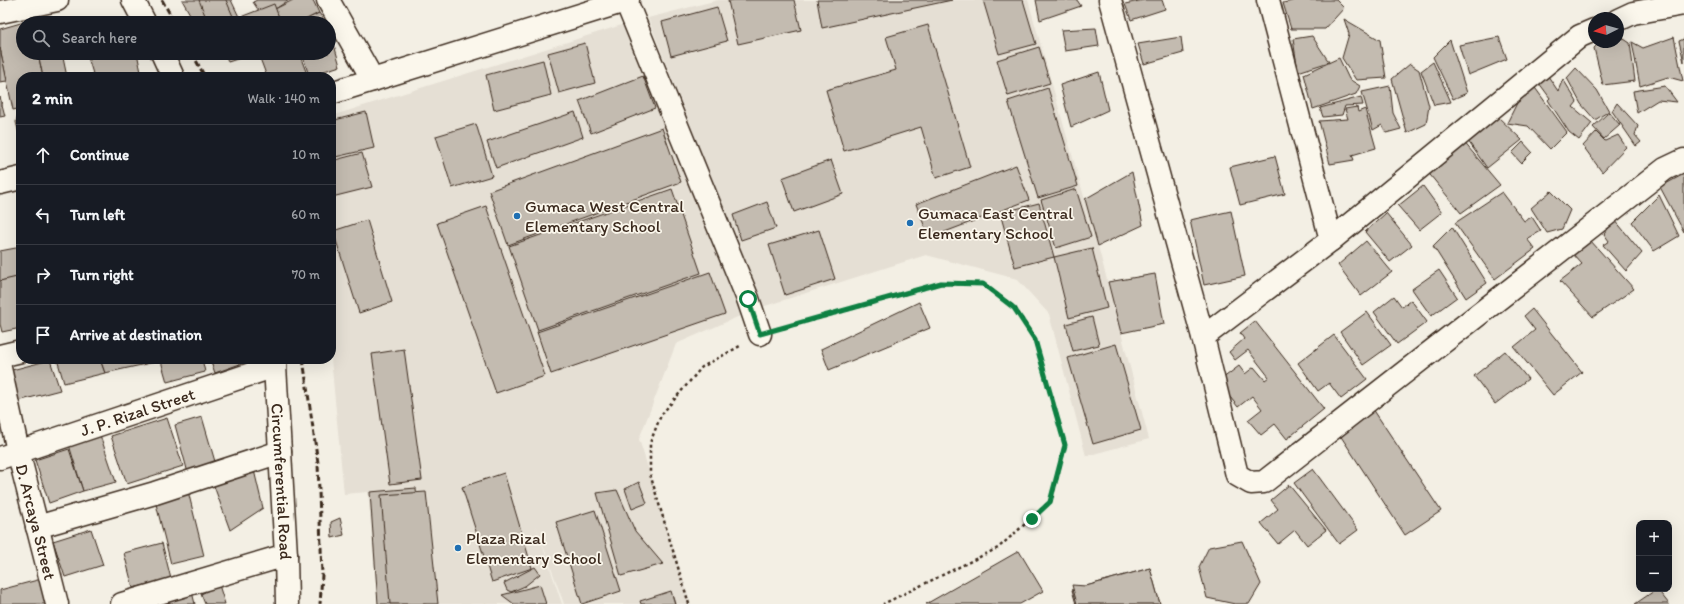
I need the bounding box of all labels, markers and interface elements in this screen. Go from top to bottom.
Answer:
north arrow [1588,12,1624,48]
search box [16,16,336,60]
icon: search [30,27,52,49]
text: Search here [62,29,137,47]
text: 2 min [32,88,72,108]
text: Walk · 140 m [248,91,320,106]
icon: ahead [32,144,54,166]
text: Continue [70,146,129,164]
text: 10 m [292,147,320,162]
place label: Gumaca West Central Elementary School [525,196,684,236]
place label: Gumaca East Central Elementary School [918,203,1073,243]
icon: left [32,204,54,226]
text: Turn left [70,206,125,224]
text: 60 m [291,207,320,222]
marker: Gumaca West Central Elementary School [512,211,522,221]
marker: Gumaca East Central Elementary School [905,218,915,228]
icon: right [32,264,54,286]
text: Turn right [70,266,134,284]
text: 70 m [292,267,320,282]
route start [739,290,757,308]
icon: arrive [32,324,54,346]
text: Arrive at destination [70,326,202,344]
street label: J. P. Rizal Street [78,383,198,440]
street label: Circumferential Road [267,403,296,561]
street label: D. Arcaya Street [12,462,60,582]
route end [1023,510,1041,528]
map controls [1636,520,1672,592]
button: + [1636,520,1672,556]
place label: Plaza Rizal Elementary School [466,528,602,568]
marker: Plaza Rizal Elementary School [453,543,463,553]
button: − [1636,556,1672,592]

